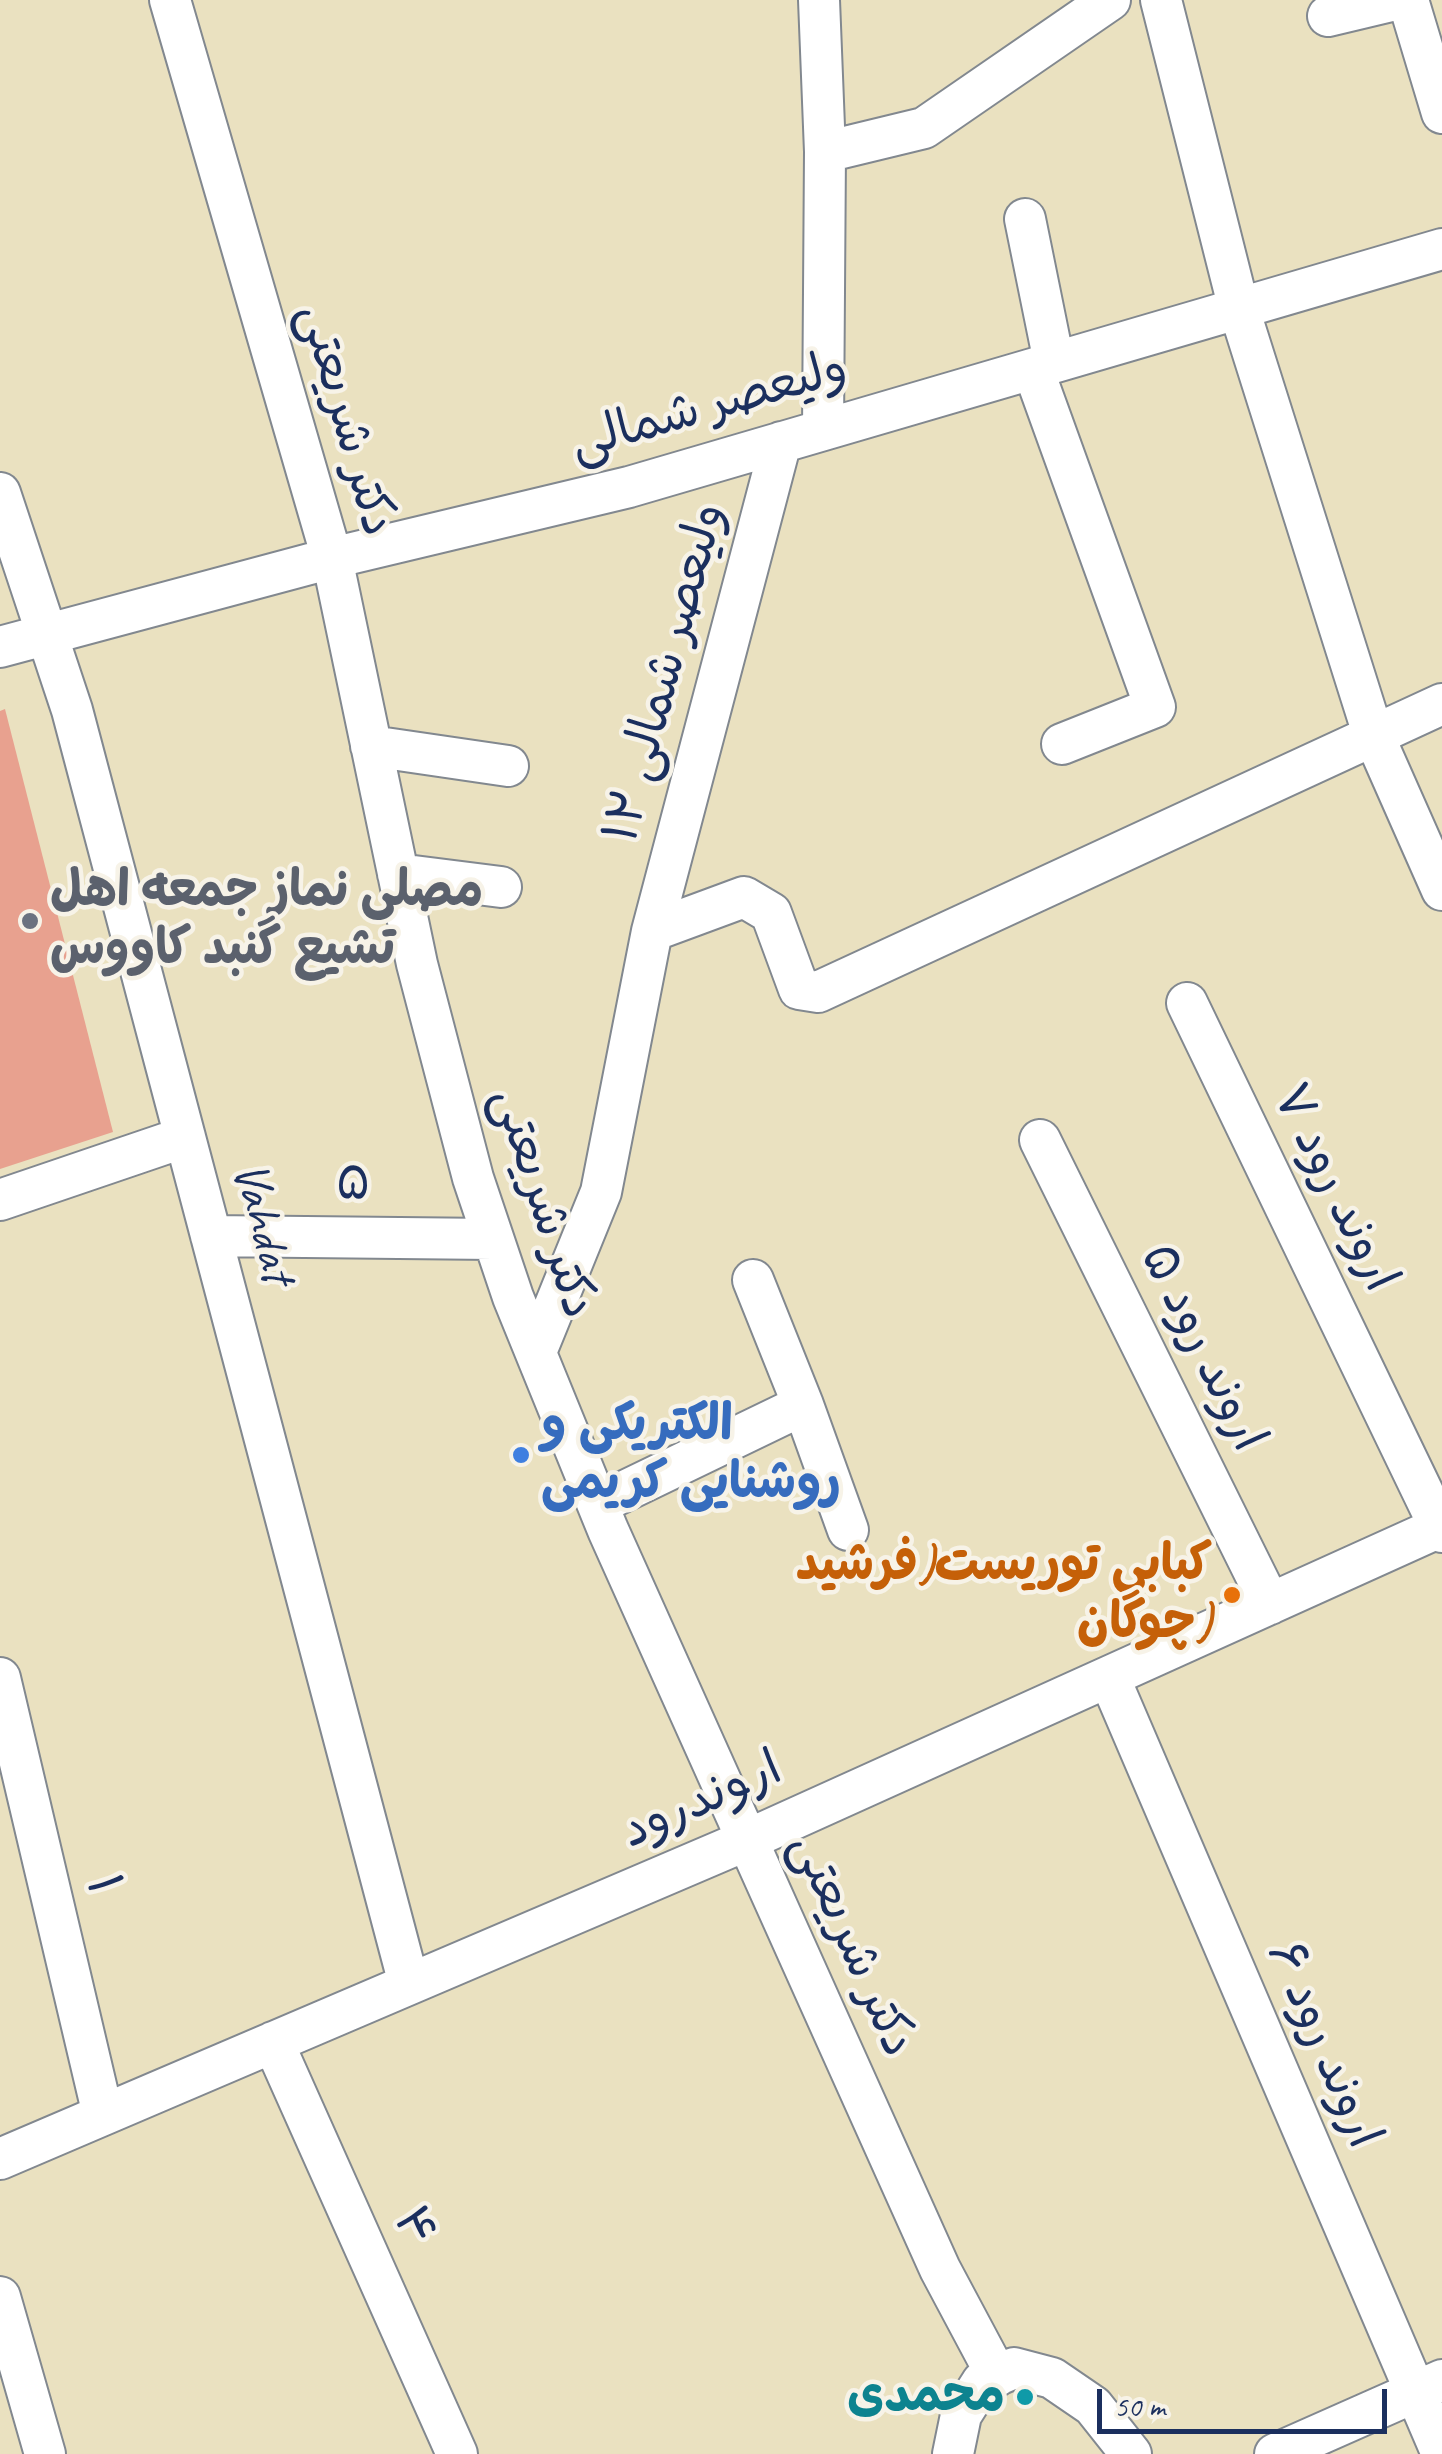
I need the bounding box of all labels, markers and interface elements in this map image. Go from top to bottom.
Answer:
street label: دکتر شریعتی [284,297,408,543]
street label: ولیعصر شمالی [564,339,854,475]
street label: ولیعصر شمالی ۱۲ [592,497,740,849]
place label: مصلی نماز جمعه اهل تشیع گنبد کاووس [50,862,483,980]
marker: مصلی نماز جمعه اهل تشیع گنبد کاووس [19,910,41,932]
street label: اروند رود ۷ [1258,1074,1410,1302]
street label: دکتر شریعتی [478,1080,608,1326]
street label: ۵ [335,1155,371,1215]
street label: Vahdat [217,1156,307,1290]
street label: اروند رود ۵ [1126,1235,1278,1461]
place label: الکتریکی و روشنایی کریمی [541,1396,841,1514]
marker: الکتریکی و روشنایی کریمی [510,1444,532,1466]
place label: کبابی توریست(فرشید چوگان) [796,1536,1212,1654]
marker: کبابی توریست(فرشید چوگان) [1221,1584,1243,1606]
street label: اروندرود [612,1739,792,1863]
street label: دکتر شریعتی [776,1824,928,2066]
street label: ۱ [71,1869,133,1901]
street label: اروند رود ۶ [1253,1933,1393,2157]
street label: ۴ [378,2198,448,2256]
place label: محمدی [847,2367,1005,2427]
scale bar [1102,2369,1392,2431]
marker: محمدی [1014,2386,1036,2408]
text: 50 m [1114,2387,1165,2425]

